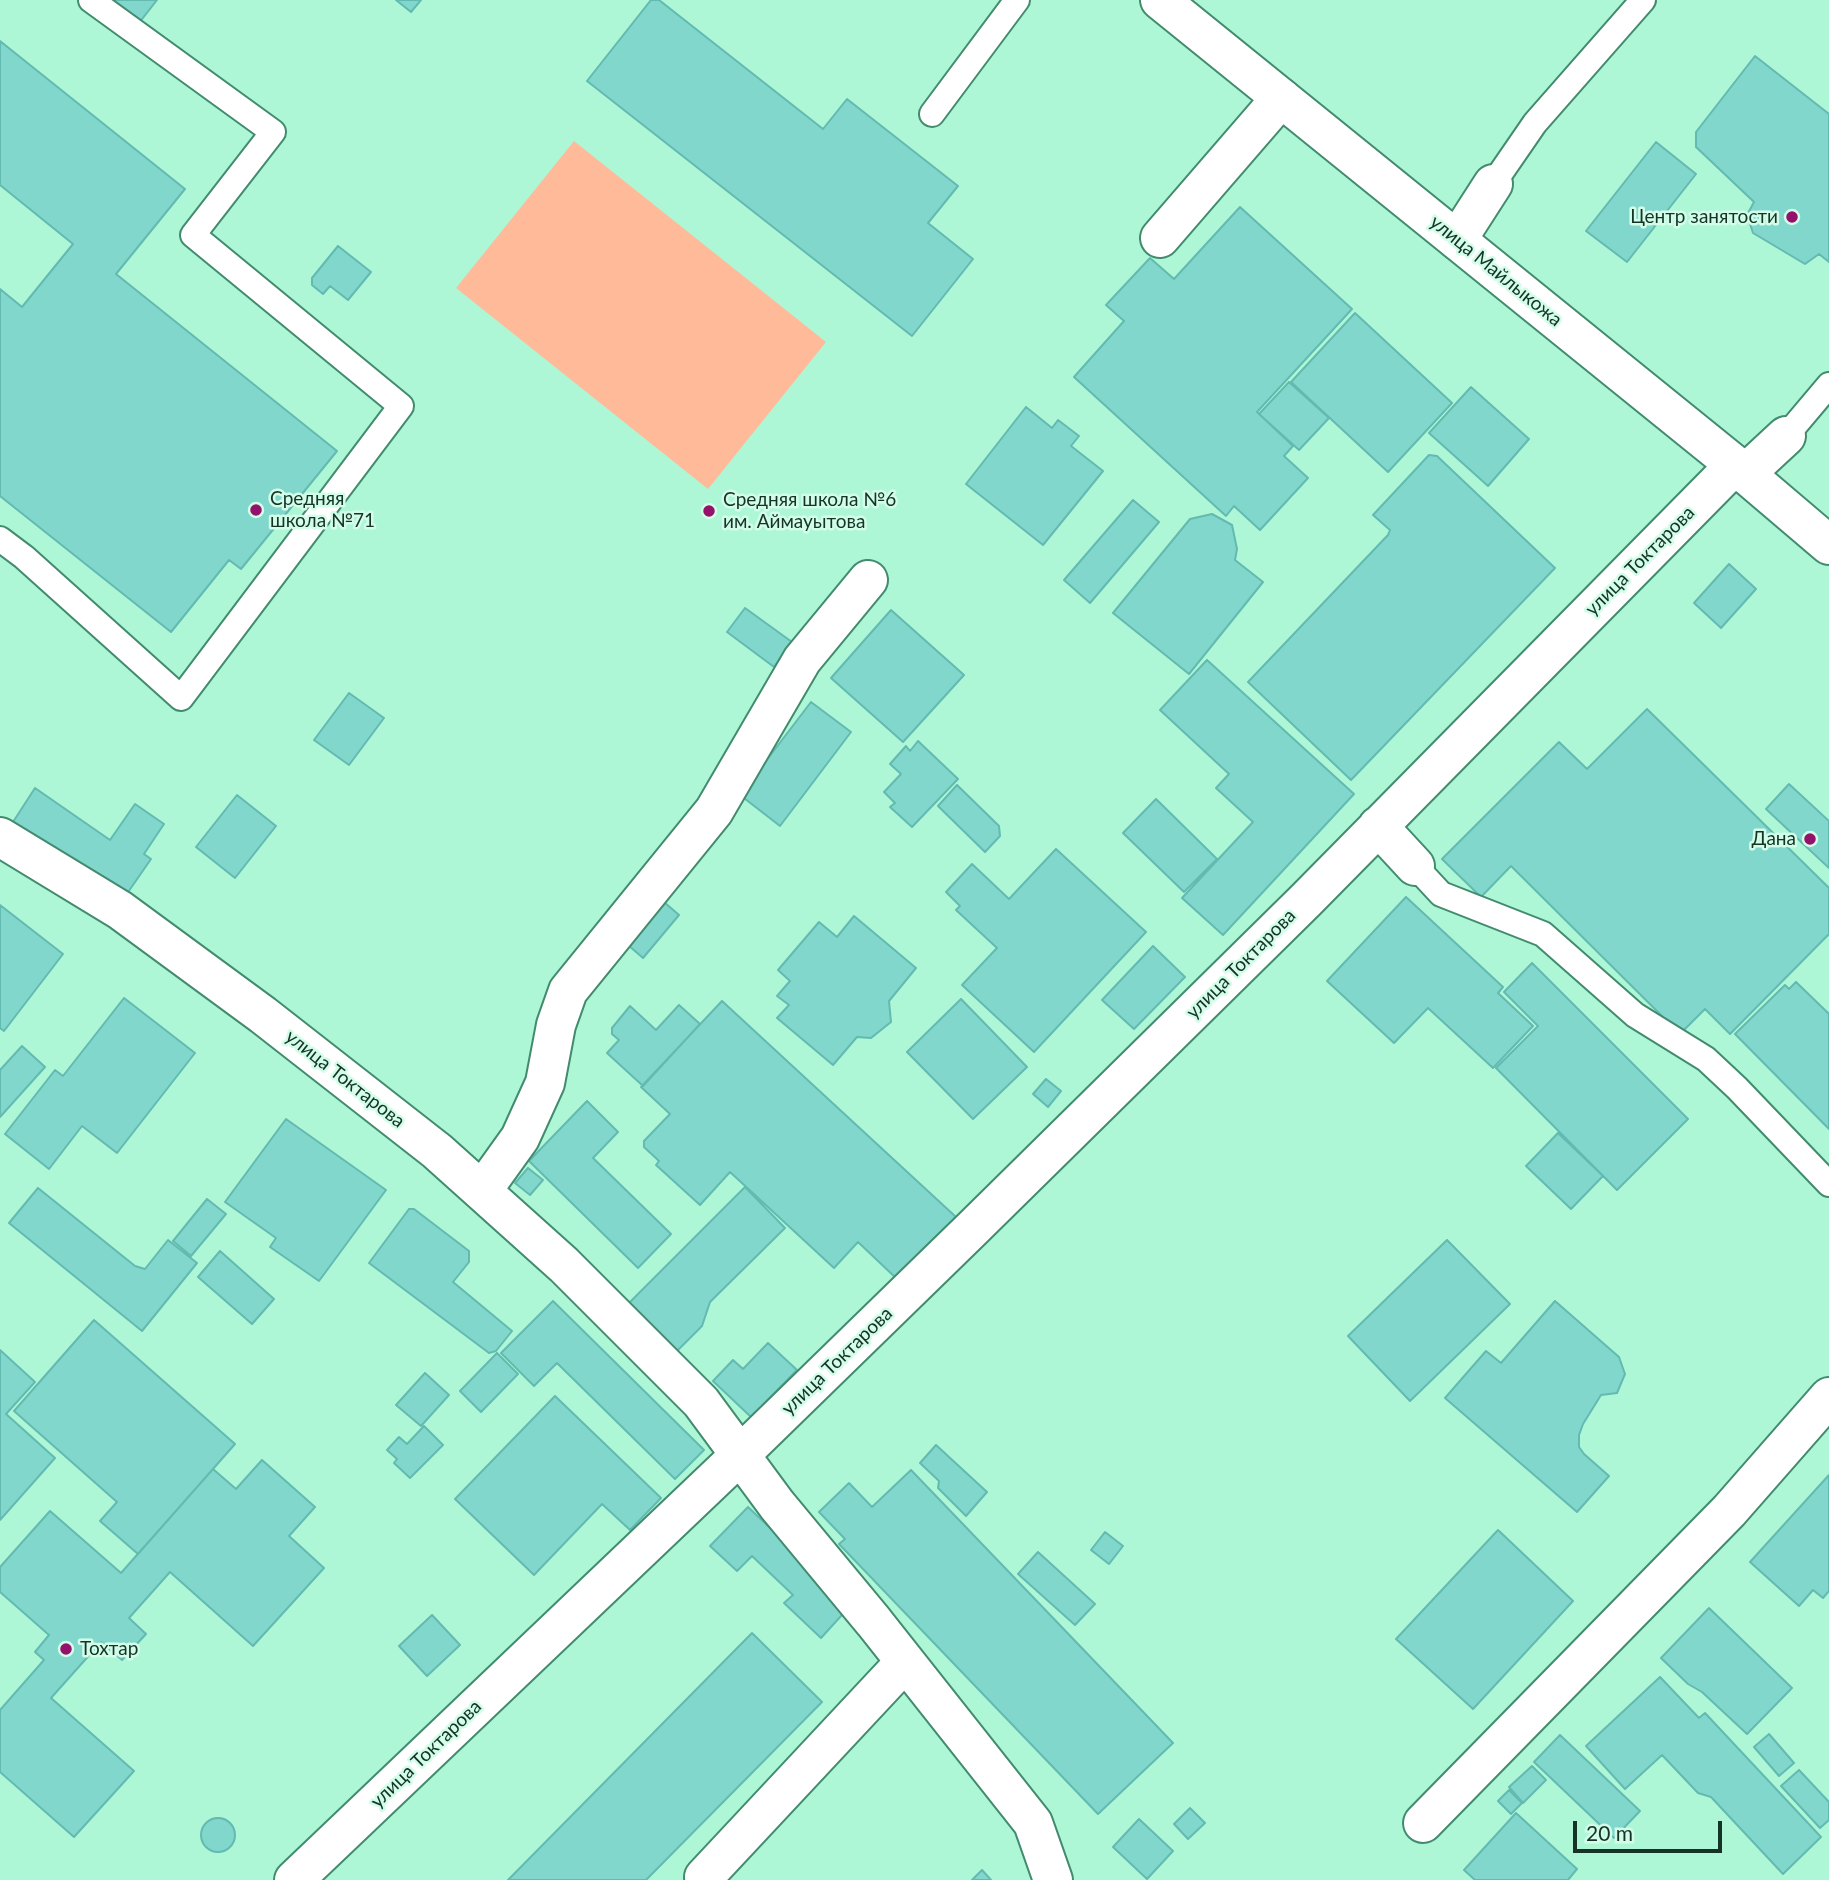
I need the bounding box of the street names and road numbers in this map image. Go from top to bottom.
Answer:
street label: улица Майлыкожа [1425,211,1567,331]
street label: улица Токтарова [1580,501,1700,621]
street label: улица Токтарова [1181,904,1301,1024]
street label: улица Токтарова [281,1025,409,1133]
street label: улица Токтарова [777,1302,897,1420]
street label: улица Токтарова [366,1695,486,1813]

